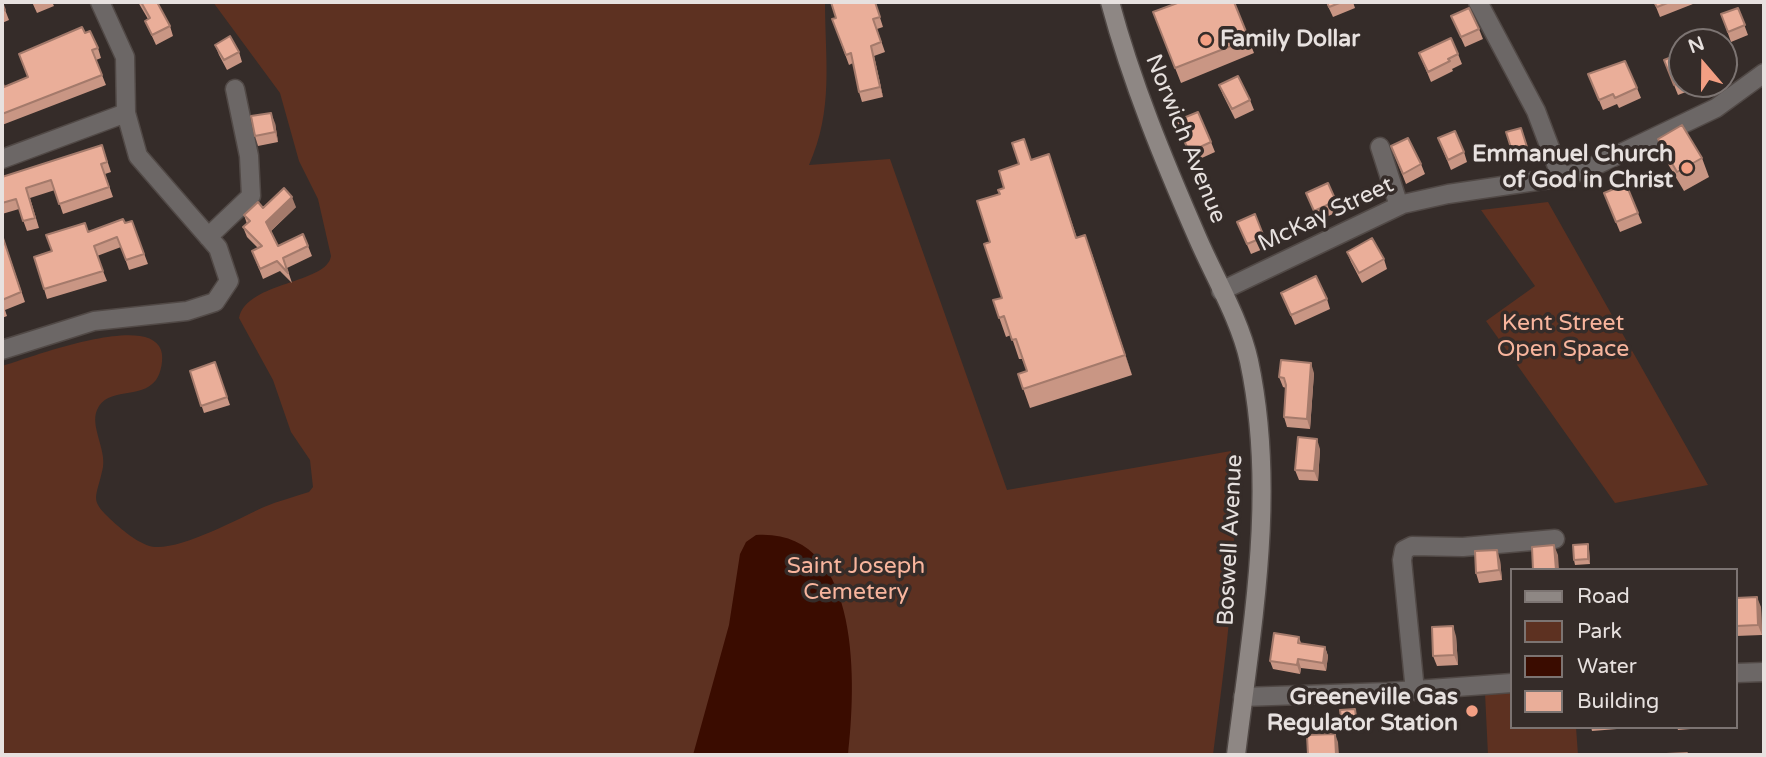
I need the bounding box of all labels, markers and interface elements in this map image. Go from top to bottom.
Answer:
place label: Family Dollar [1220,26,1360,54]
north arrow [1668,28,1738,98]
marker: Family Dollar [1198,32,1214,48]
text: N [1686,32,1707,58]
street label: Norwich Avenue [1139,51,1231,227]
place label: Emmanuel Church of God in Christ [1472,141,1673,195]
marker: Emmanuel Church of God in Christ [1679,160,1695,176]
street label: McKay Street [1254,172,1398,258]
park label: Kent Street Open Space [1497,310,1629,364]
street label: Boswell Avenue [1213,454,1249,626]
park label: Saint Joseph Cemetery [787,553,925,607]
legend [1510,568,1738,729]
text: Road [1577,584,1630,609]
text: Park [1577,619,1622,644]
text: Water [1577,654,1637,679]
place label: Greeneville Gas Regulator Station [1267,684,1458,738]
text: Building [1577,689,1659,714]
marker: Greeneville Gas Regulator Station [1464,703,1480,719]

